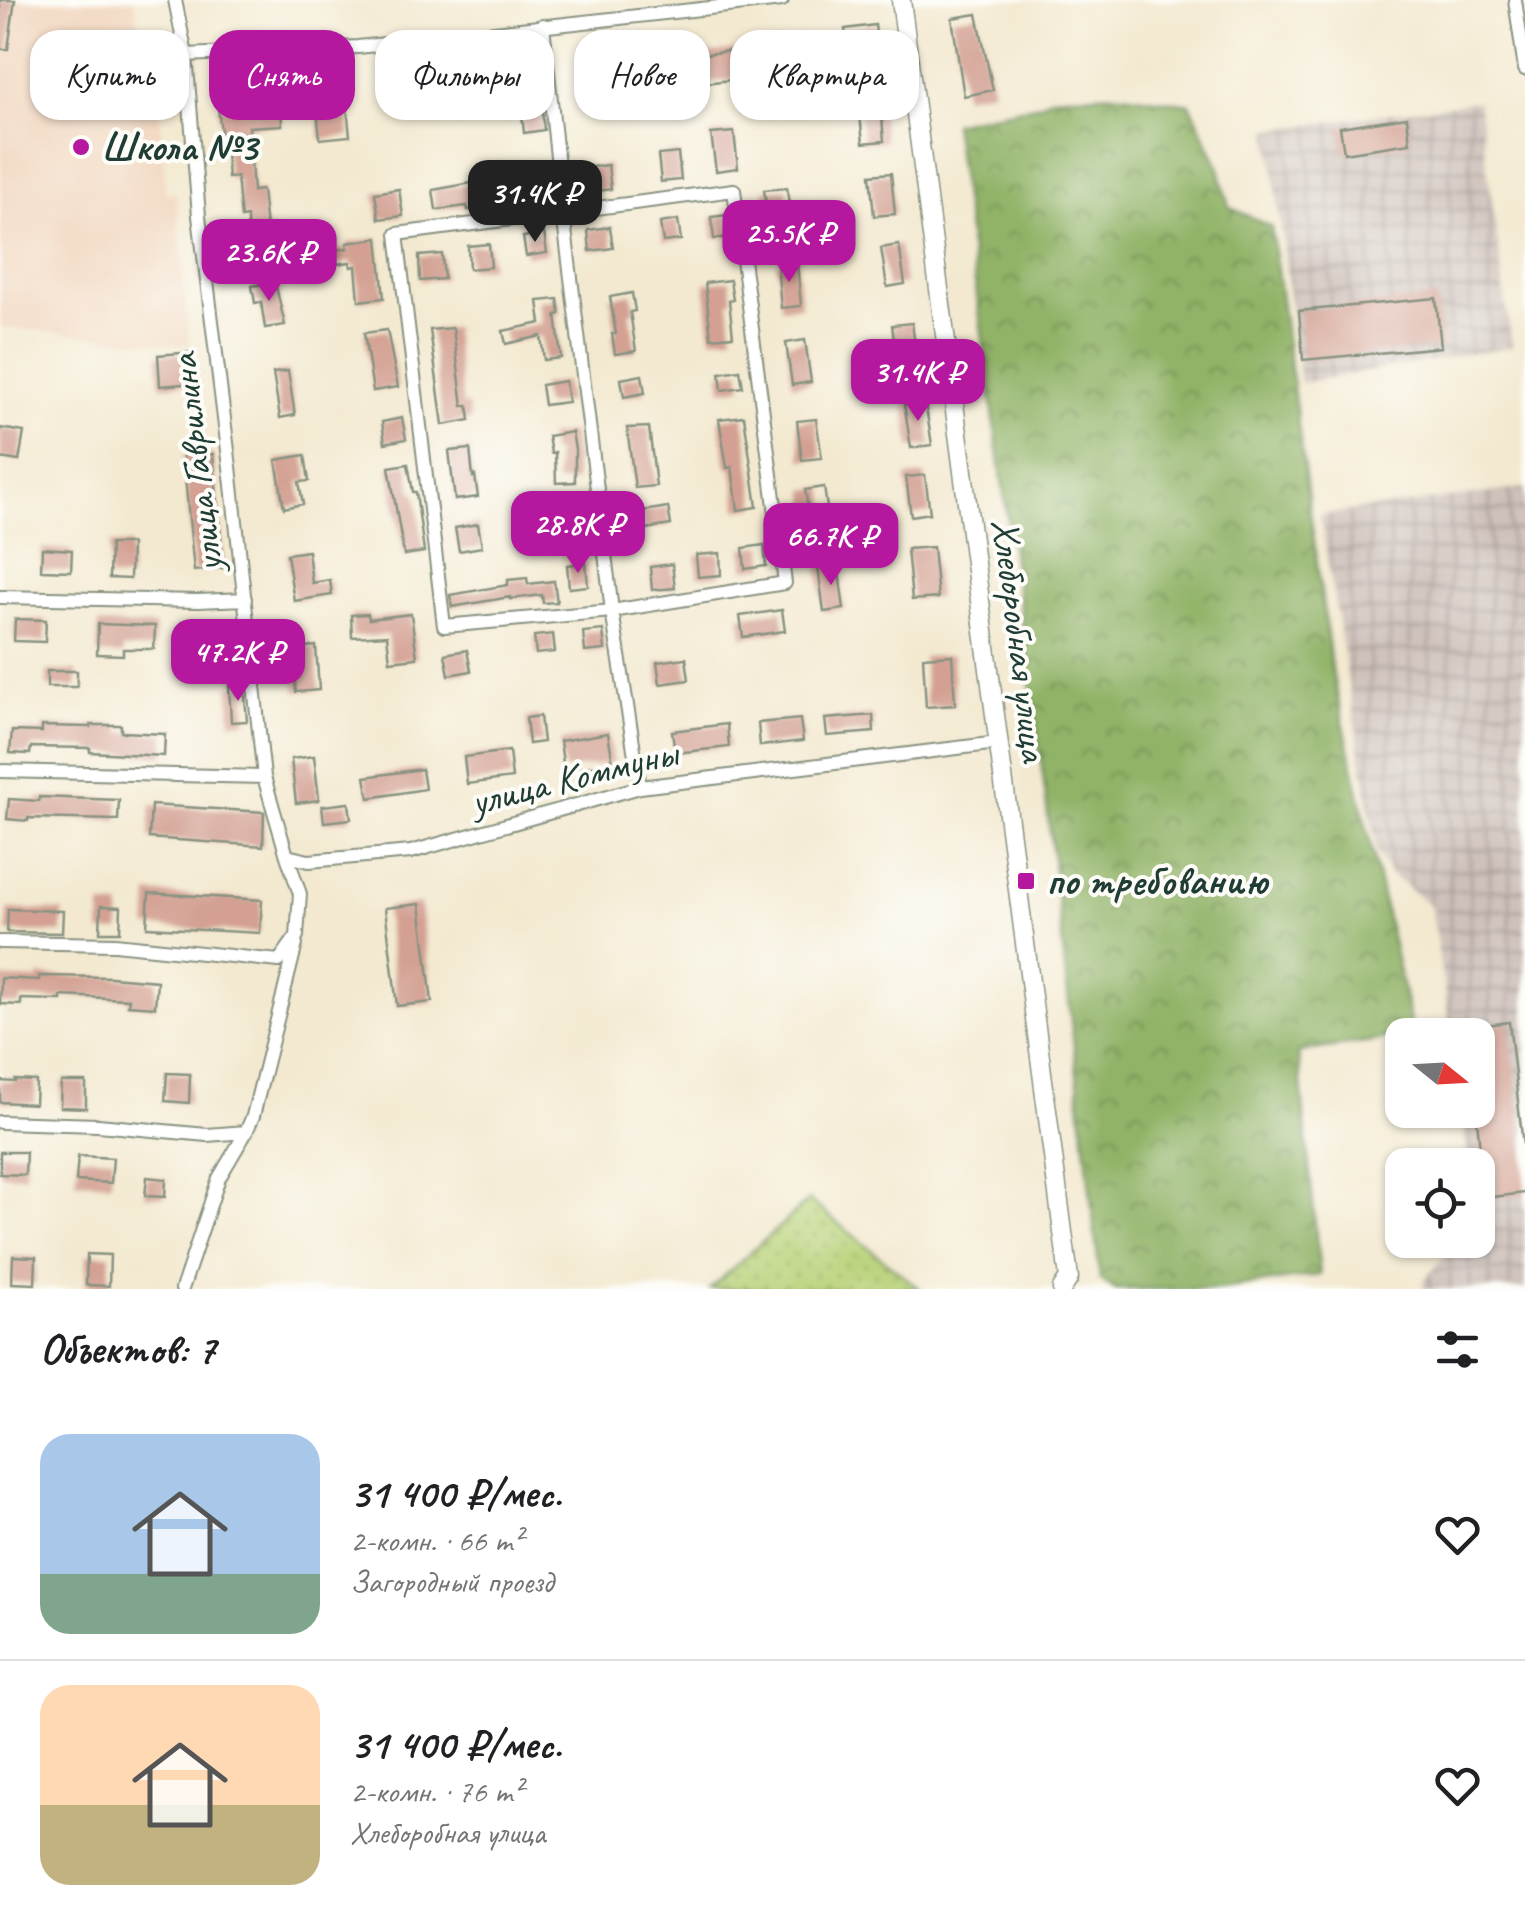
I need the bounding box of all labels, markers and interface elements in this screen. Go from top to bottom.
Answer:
chip: Купить [30,30,189,120]
chip: Снять [209,30,355,120]
chip: Фильтры [375,30,554,120]
chip: Новое [574,30,710,120]
chip: Квартира [730,30,919,120]
place label: Школа №3 [101,122,261,172]
marker: Школа №3 [70,136,92,158]
pin: 31.4K ₽ [443,160,627,245]
text: 31.4K ₽ [490,172,580,213]
pin: 25.5K ₽ [697,200,881,285]
text: 25.5K ₽ [744,212,834,253]
pin: 23.6K ₽ [177,219,361,304]
text: 23.6K ₽ [224,231,314,272]
pin: 31.4K ₽ [826,339,1010,424]
street label: улица Гаврилина [158,348,234,577]
text: 31.4K ₽ [873,351,963,392]
pin: 28.8K ₽ [486,491,670,576]
text: 28.8K ₽ [533,503,623,544]
pin: 66.7K ₽ [739,503,923,588]
text: 66.7K ₽ [785,515,877,556]
street label: Хлеборобная улица [980,516,1060,767]
pin: 47.2K ₽ [146,619,330,704]
text: 47.2K ₽ [193,631,283,672]
street label: улица Коммуны [464,727,685,827]
place label: по требованию [1046,856,1270,906]
marker: по требованию [1015,870,1037,892]
north arrow [1385,1018,1495,1128]
map controls [1385,1018,1495,1258]
button: locate [1385,1148,1495,1258]
icon: filters [1430,1322,1485,1377]
text: Объектов: 7 [40,1323,215,1376]
text: 31 400 ₽/мес. [350,1467,561,1520]
icon: home [120,1474,240,1594]
icon: heart [1430,1507,1485,1562]
text: 2-комн. · 66 m² [350,1520,522,1561]
text: Загородный проезд [350,1561,553,1602]
text: 31 400 ₽/мес. [350,1718,561,1771]
icon: home [120,1725,240,1845]
icon: heart [1430,1758,1485,1813]
text: 2-комн. · 76 m² [350,1771,522,1812]
text: Хлеборобная улица [350,1812,545,1853]

